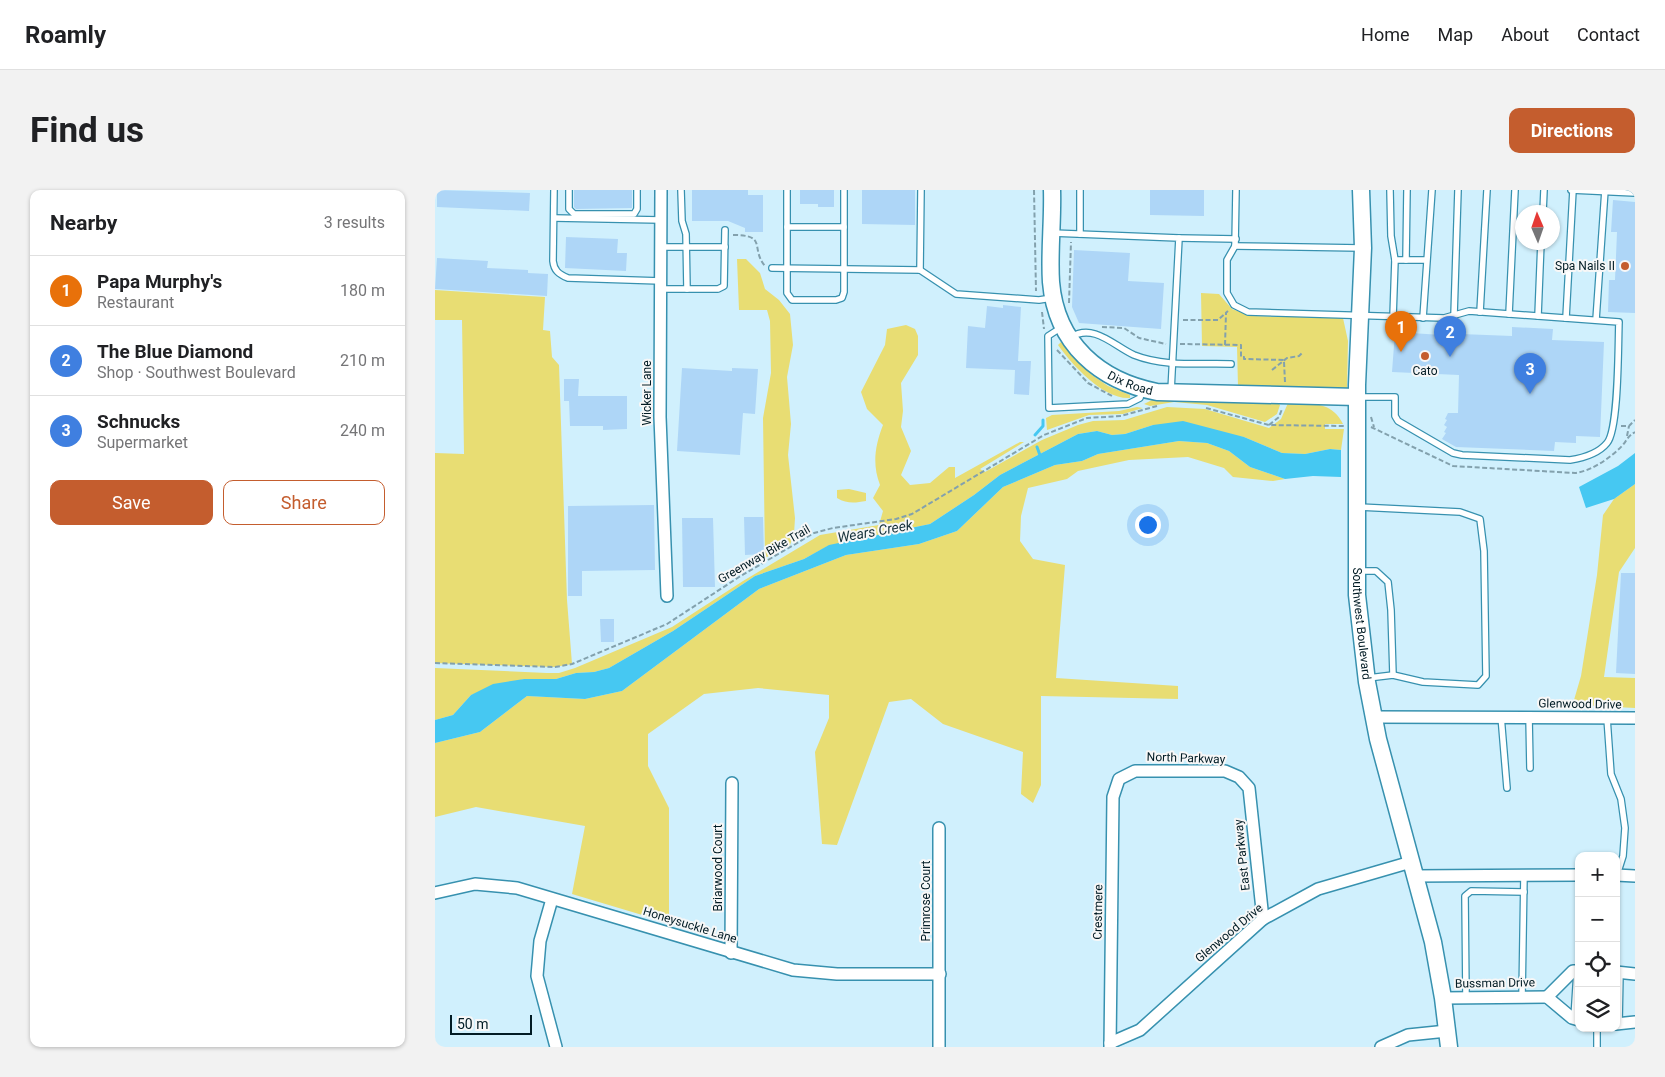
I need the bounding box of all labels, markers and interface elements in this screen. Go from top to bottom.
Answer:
text: Roamly [25,21,106,49]
text: Home [1361,24,1410,45]
text: Map [1438,24,1473,45]
text: About [1501,24,1549,45]
text: Contact [1577,24,1640,45]
button: Directions [1509,108,1635,153]
text: Find us [30,110,144,151]
north arrow [1515,205,1560,250]
text: Nearby [50,211,117,235]
text: 3 results [324,213,385,232]
place label: Spa Nails II [1555,259,1615,273]
marker: Spa Nails II [1619,260,1631,272]
text: Papa Murphy's [97,270,222,293]
text: 1 [61,281,71,300]
text: 180 m [340,281,385,300]
text: Restaurant [97,293,174,312]
pin: 1 [1385,311,1417,352]
pin: 2 [1434,316,1466,357]
text: The Blue Diamond [97,340,253,363]
marker: Cato [1419,350,1431,362]
text: 2 [61,351,71,370]
text: 210 m [340,351,385,370]
pin: 3 [1514,353,1546,394]
street label: Wicker Lane [640,360,654,426]
text: Shop · Southwest Boulevard [97,363,296,382]
place label: Cato [1413,364,1438,378]
street label: Dix Road [1105,368,1154,398]
text: Schnucks [97,410,180,433]
text: 3 [61,421,71,440]
text: 240 m [340,421,385,440]
text: Supermarket [97,433,188,452]
button: Save [50,480,213,525]
button: Share [223,480,385,525]
your location [1135,512,1161,538]
water label: Wears Creek [836,516,915,545]
street label: Greenway Bike Trail [715,522,813,586]
street label: Southwest Boulevard [1350,567,1374,681]
street label: Glenwood Drive [1538,696,1622,712]
street label: North Parkway [1146,750,1226,766]
street label: East Parkway [1231,818,1253,891]
street label: Briarwood Court [711,824,725,912]
map controls [1575,852,1620,1032]
button: + [1575,852,1620,897]
street label: Primrose Court [919,860,933,941]
street label: Crestmere [1091,884,1105,940]
button: − [1575,897,1620,942]
street label: Glenwood Drive [1193,901,1265,965]
street label: Honeysuckle Lane [641,904,739,946]
button: locate [1575,942,1620,987]
street label: Bussman Drive [1455,975,1535,991]
button: layers [1575,987,1620,1032]
scale bar [450,1012,533,1035]
text: 50 m [457,1016,489,1032]

